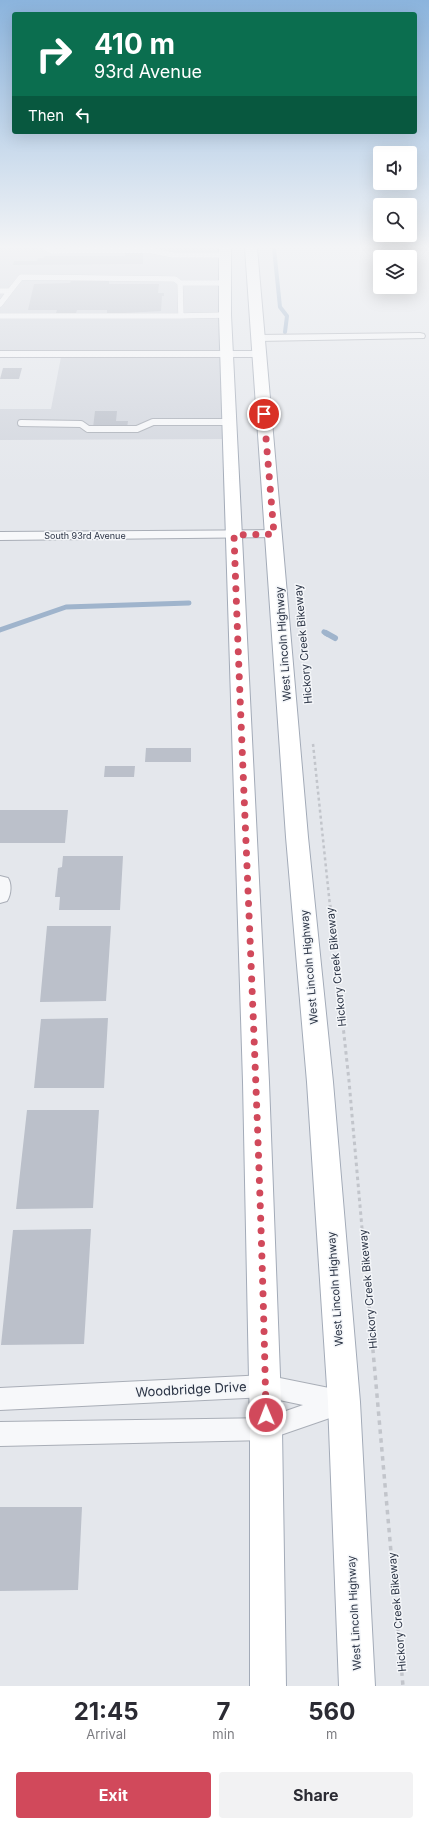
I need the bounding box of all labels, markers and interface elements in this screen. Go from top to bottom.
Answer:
text: 410 m [94,27,175,61]
icon: right [28,28,80,80]
text: 93rd Avenue [94,61,202,82]
icon: left [72,104,94,126]
text: Then [28,106,64,125]
map controls [373,146,417,294]
button: sound [373,146,417,190]
button: search [373,198,417,242]
button: layers [373,250,417,294]
pin [247,397,281,431]
icon: arrive [253,403,275,425]
street label: South 93rd Avenue [44,530,126,541]
street label: Hickory Creek Bikeway [291,584,315,704]
street label: West Lincoln Highway [272,586,294,702]
street label: Hickory Creek Bikeway [323,907,349,1027]
street label: West Lincoln Highway [297,909,321,1025]
street label: Hickory Creek Bikeway [356,1229,380,1349]
street label: West Lincoln Highway [324,1231,346,1347]
street label: Woodbridge Drive [135,1378,247,1400]
position arrow [245,1394,287,1436]
street label: Hickory Creek Bikeway [385,1552,409,1672]
street label: West Lincoln Highway [344,1555,364,1671]
text: 21:45 [74,1697,139,1726]
text: 7 [216,1697,230,1726]
text: 560 [308,1697,355,1726]
text: Arrival [86,1726,126,1742]
text: min [212,1726,235,1742]
text: m [326,1726,337,1742]
button: Exit [16,1772,211,1818]
button: Share [219,1772,413,1818]

